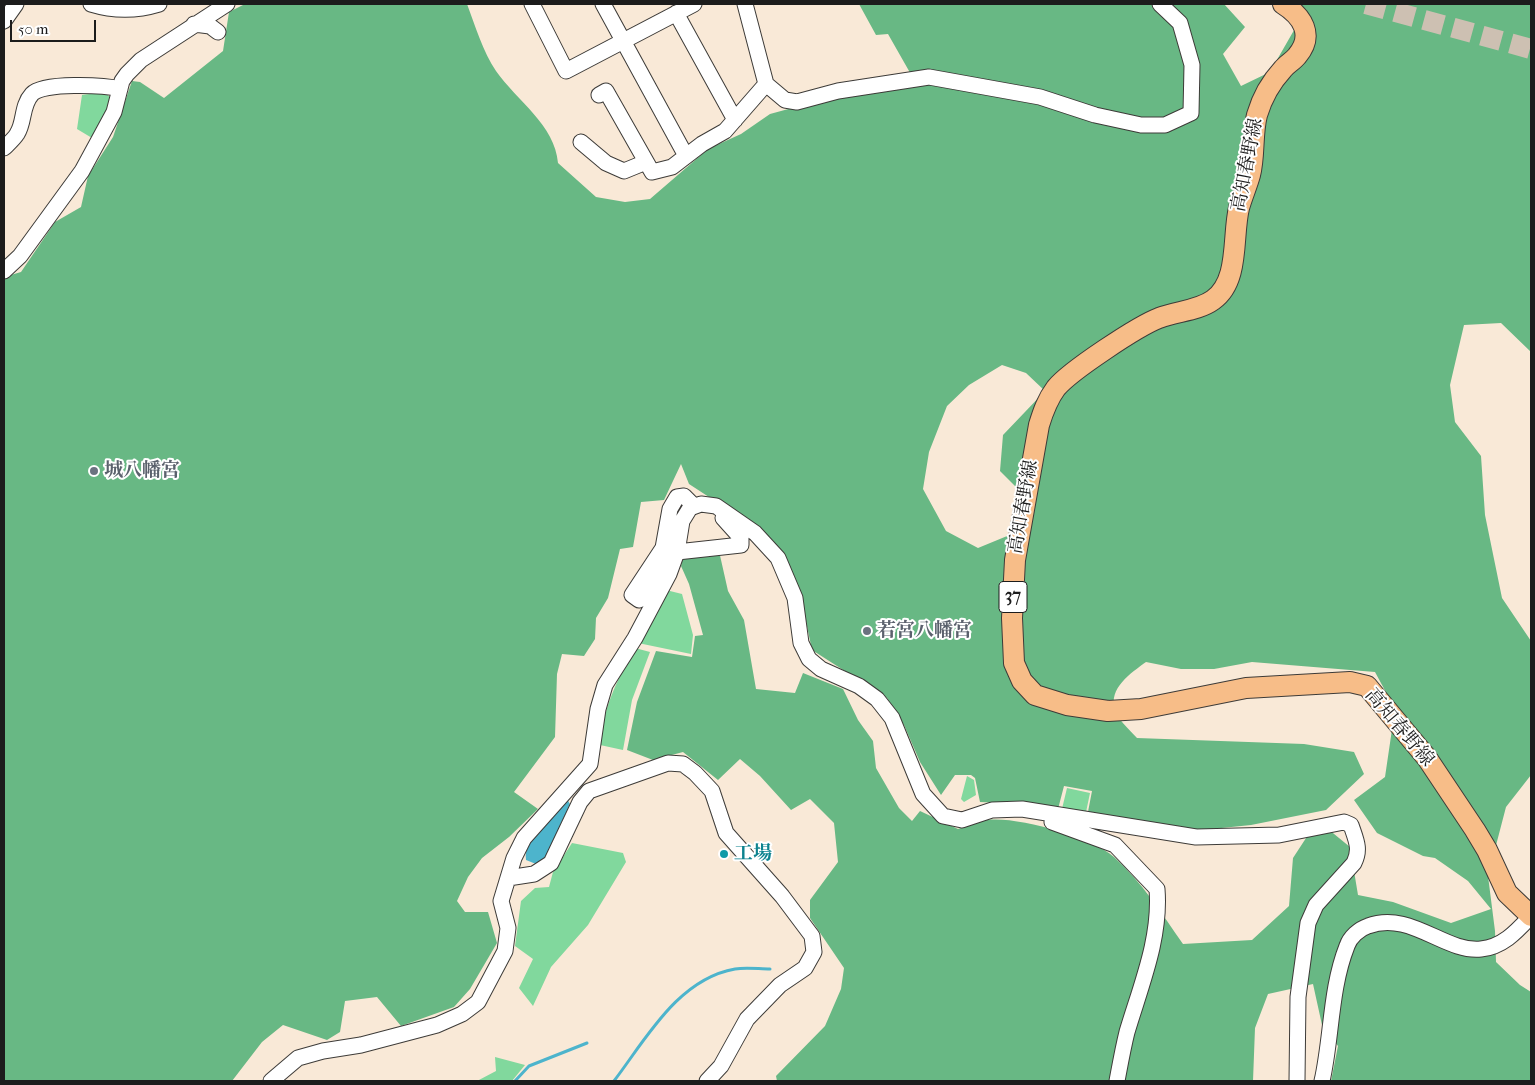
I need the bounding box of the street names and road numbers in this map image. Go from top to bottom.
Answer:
street label: 高知春野線 [1228,116,1268,214]
street label: 高知春野線 [1005,458,1043,556]
road number: 37 [999,582,1027,612]
street label: 高知春野線 [1360,684,1438,772]

